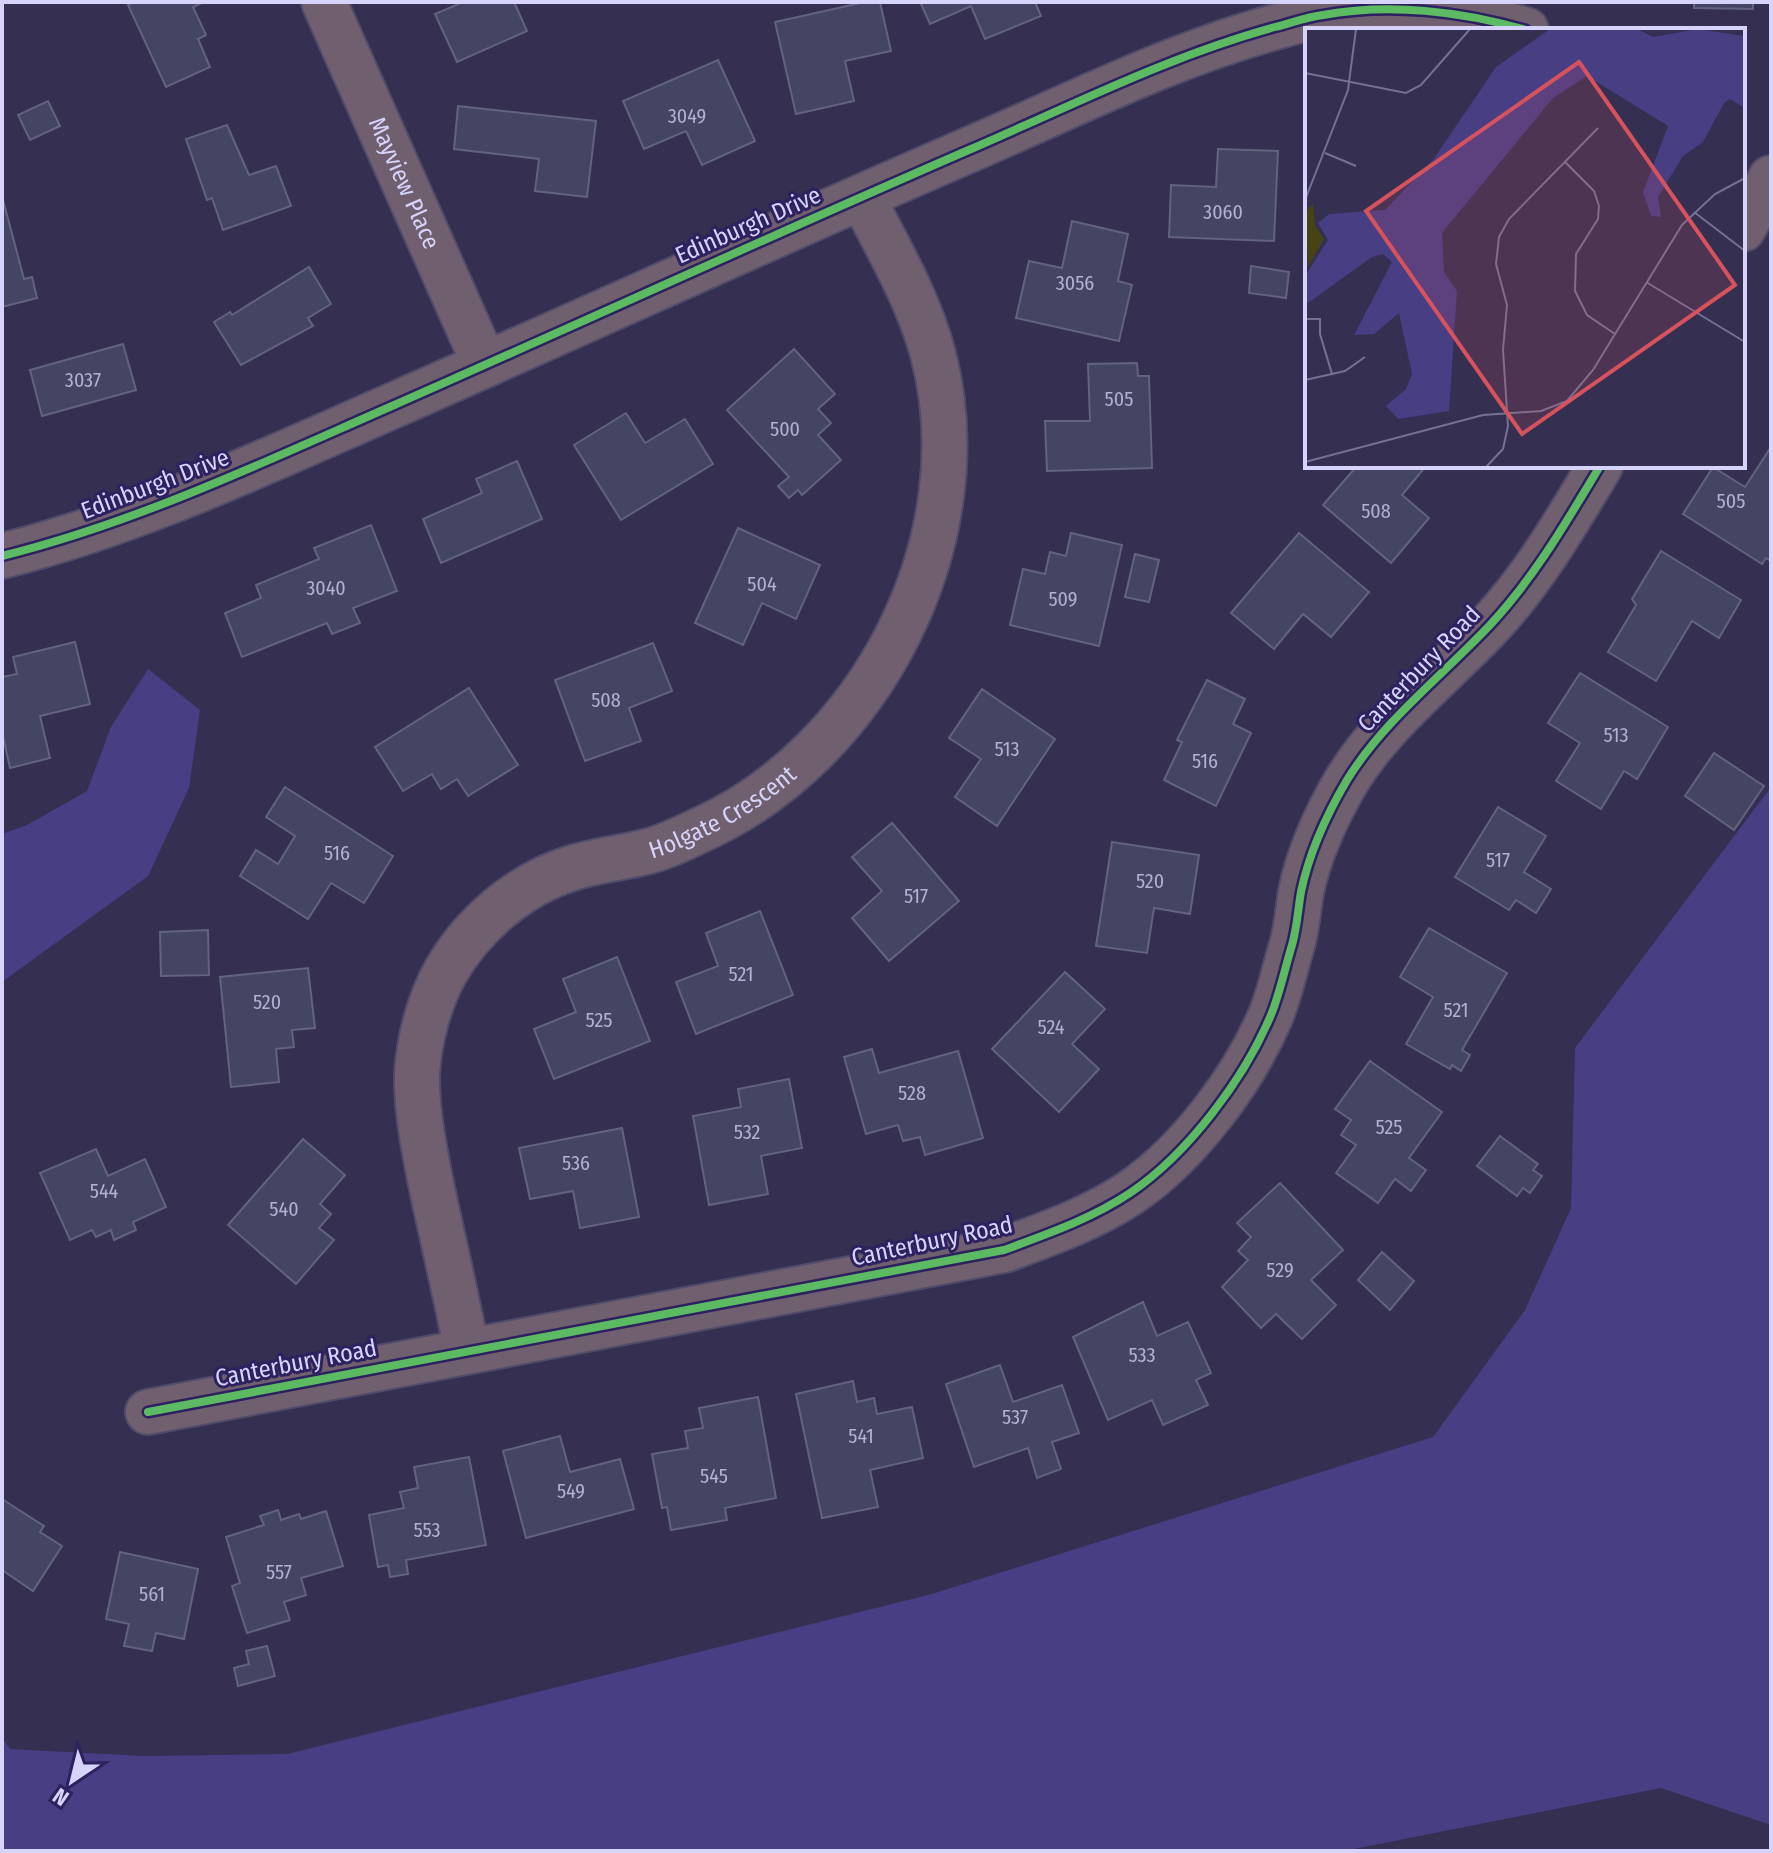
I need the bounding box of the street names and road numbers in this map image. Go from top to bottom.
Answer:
street label: Mayview Place [363,113,446,253]
street label: Edinburgh Drive [671,180,825,270]
street label: Edinburgh Drive [77,443,233,525]
street label: Canterbury Road [1352,600,1486,738]
street label: Holgate Crescent [645,760,802,864]
street label: Canterbury Road [849,1210,1015,1272]
street label: Canterbury Road [213,1334,379,1392]

